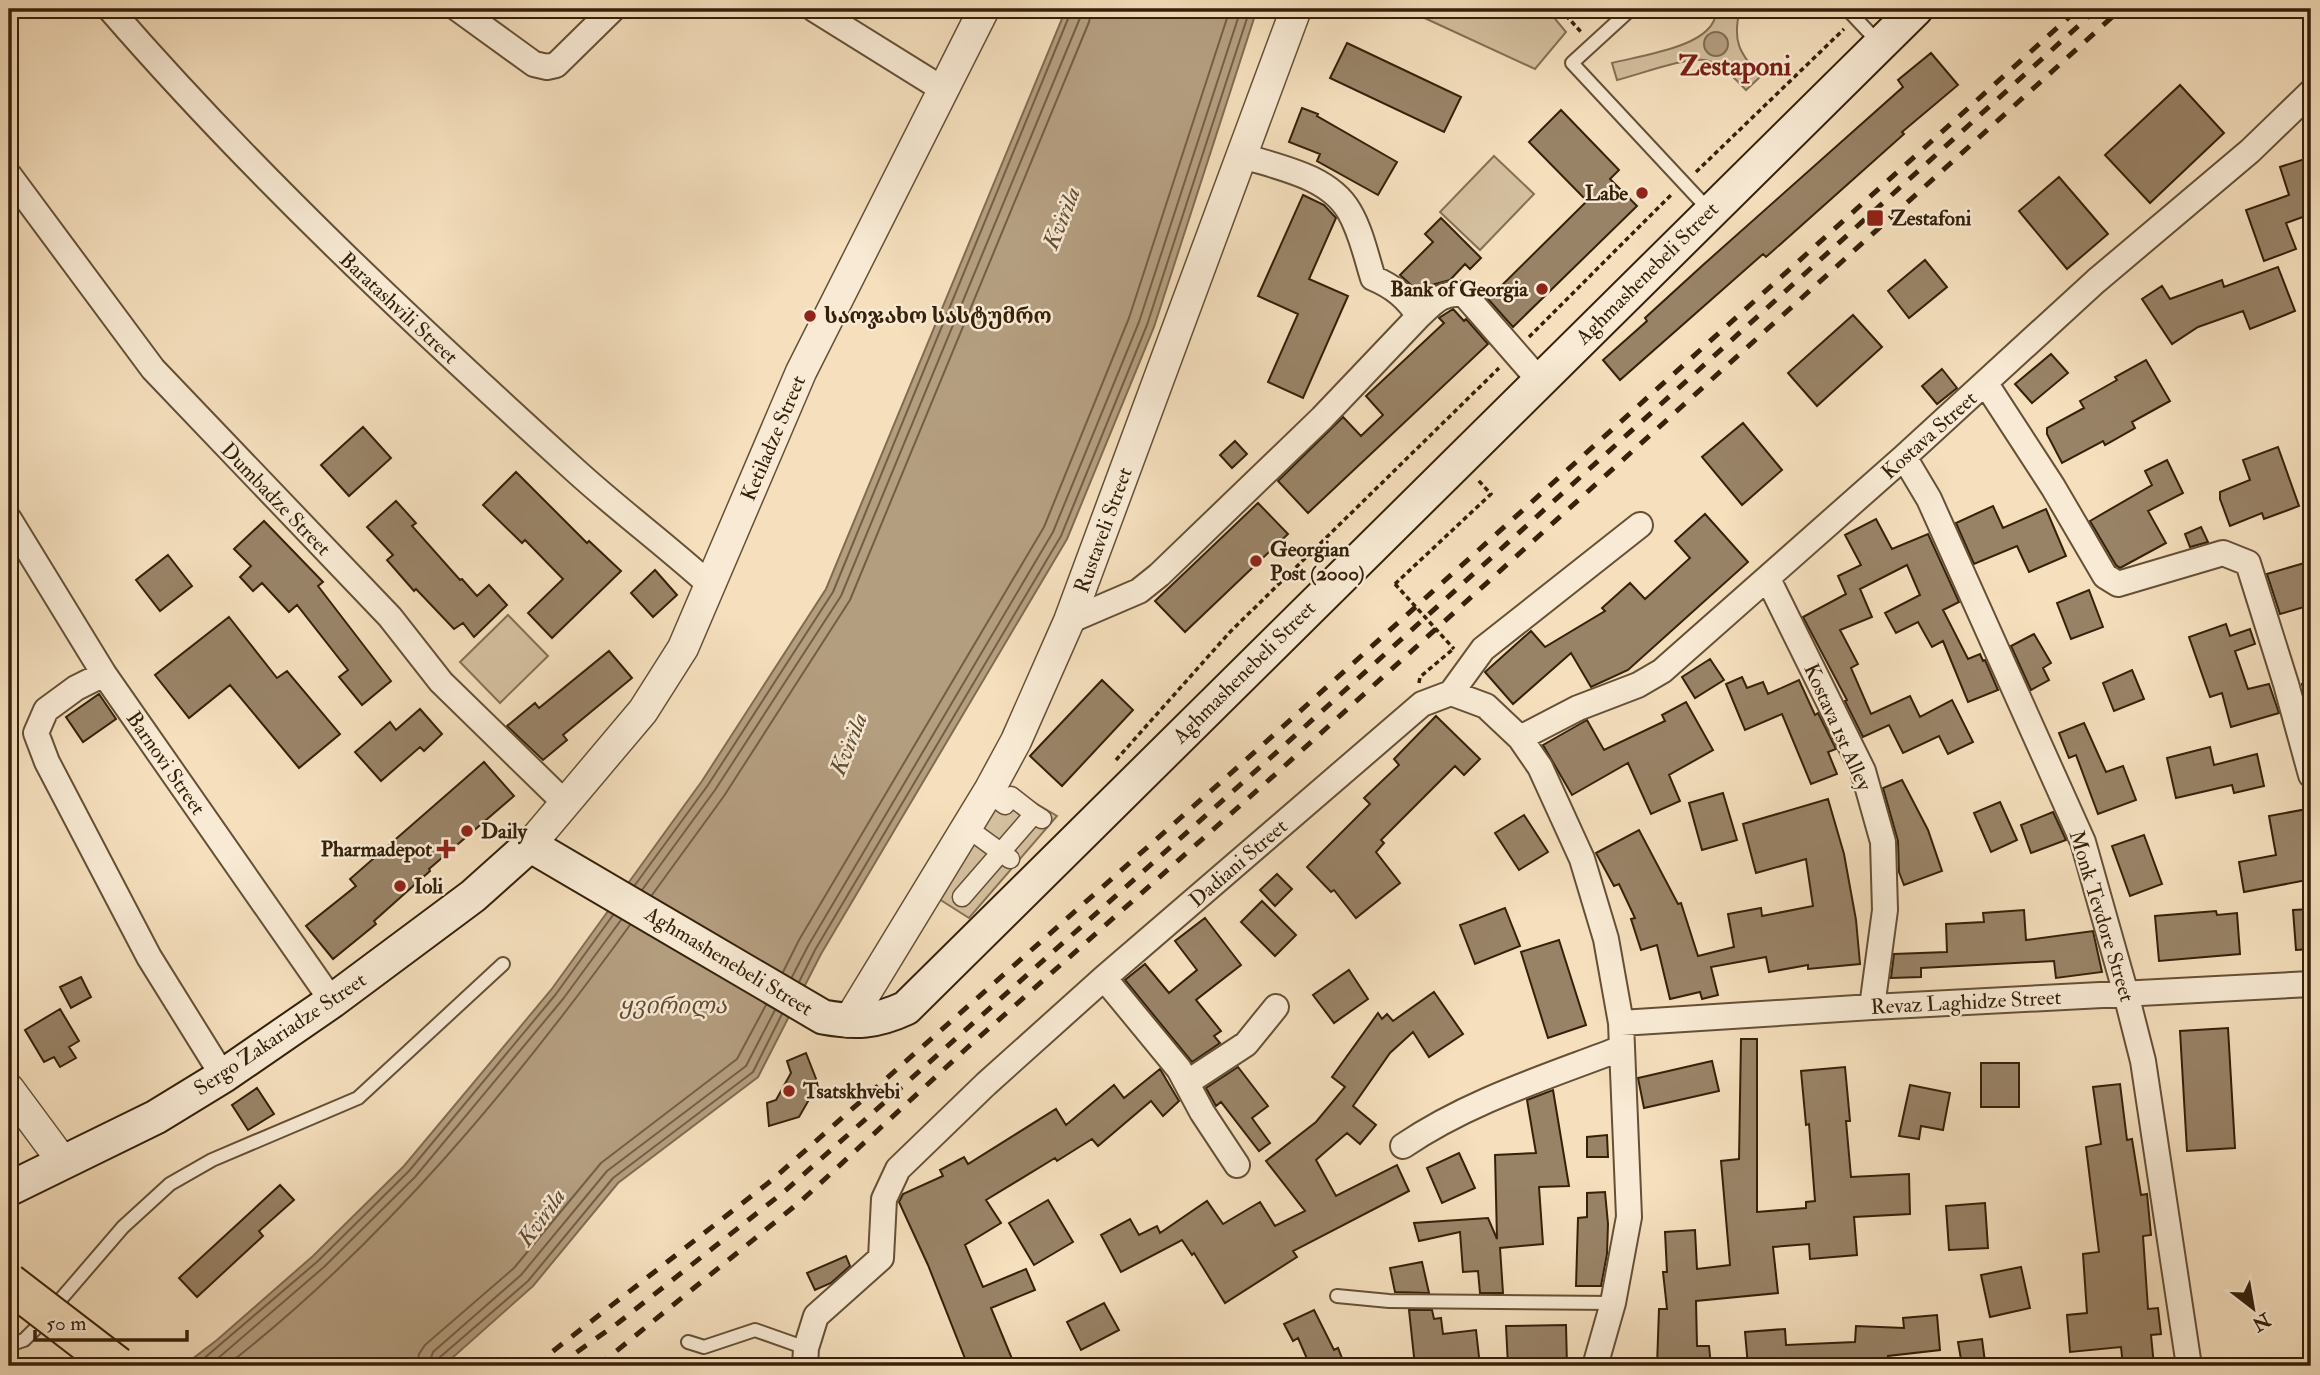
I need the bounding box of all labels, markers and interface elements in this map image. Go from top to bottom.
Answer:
district label: Zestaponi [1679,49,1792,84]
place label: Labe [1585,180,1628,207]
water label: Kvirila [1036,183,1087,254]
marker: Labe [1634,185,1650,201]
street label: Aghmashenebeli Street [1569,196,1725,351]
place label: Zestafoni [1891,205,1972,232]
marker: Zestafoni [1865,208,1885,228]
street label: Baratashvili Street [334,246,464,370]
place label: Bank of Georgia [1390,276,1529,303]
marker: Bank of Georgia [1534,281,1550,297]
place label: საოჯახო სასტუმრო [824,303,1052,330]
marker: საოჯახო სასტუმრო [802,308,818,324]
street label: Ketiladze Street [735,371,812,505]
street label: Kostava Street [1876,385,1983,485]
street label: Dumbadze Street [215,437,337,562]
street label: Rustaveli Street [1068,464,1139,597]
place label: Georgian Post (2000) [1270,536,1365,587]
marker: Georgian Post (2000) [1248,553,1264,569]
street label: Aghmashenebeli Street [1166,595,1322,750]
street label: Kostava 1st Alley [1797,659,1878,796]
street label: Barnovi Street [120,706,211,821]
water label: Kvirila [823,709,874,780]
street label: Dadiani Street [1184,813,1293,914]
place label: Daily [481,818,528,845]
marker: Daily [459,823,475,839]
street label: Monk Tevdore Street [2063,827,2140,1005]
place label: Pharmadepot [321,836,432,863]
marker: Pharmadepot [438,841,454,857]
place label: Ioli [414,873,444,900]
marker: Ioli [392,878,408,894]
street label: Aghmashenebeli Street [639,900,818,1022]
street label: Sergo Zakariadze Street [189,967,372,1102]
street label: Revaz Laghidze Street [1870,984,2062,1021]
water label: ყვირილა [619,991,728,1020]
place label: Tsatskhvebi [802,1078,901,1105]
marker: Tsatskhvebi [781,1083,797,1099]
water label: Kvirila [510,1183,572,1253]
north arrow [2218,1274,2288,1344]
scale bar [35,1298,187,1342]
text: N [2247,1307,2276,1337]
text: 50 m [46,1310,87,1337]

